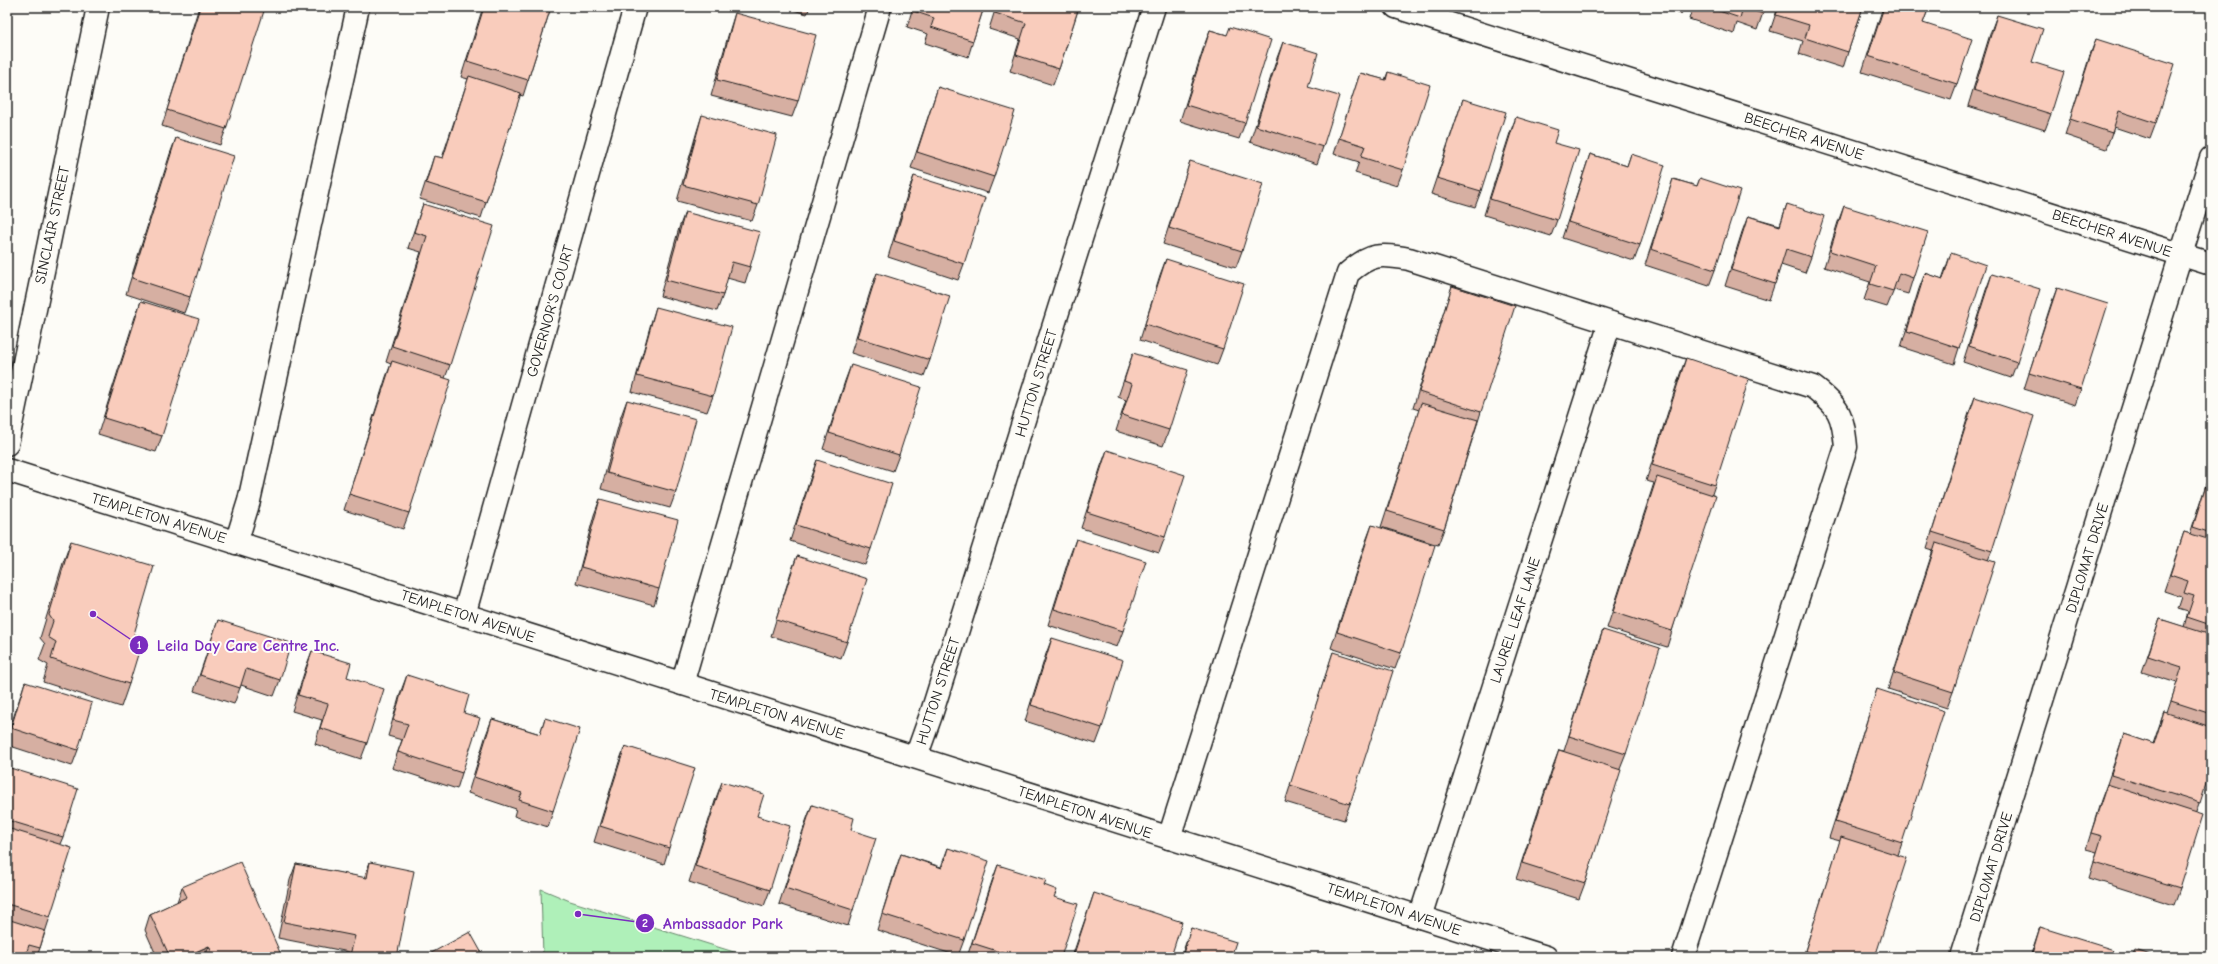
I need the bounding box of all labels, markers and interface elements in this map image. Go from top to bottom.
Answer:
street label: BEECHER AVENUE [1742,108,1866,164]
street label: SINCLAIR STREET [31,164,73,286]
street label: BEECHER AVENUE [2050,205,2174,261]
street label: GOVERNOR'S COURT [522,243,578,379]
street label: HUTTON STREET [1011,327,1061,439]
street label: TEMPLETON AVENUE [89,489,229,547]
street label: DIPLOMAT DRIVE [2062,501,2112,615]
street label: LAUREL LEAF LANE [1486,555,1544,685]
street label: TEMPLETON AVENUE [398,586,538,646]
callout: Leila Day Care Centre Inc. [129,631,347,659]
street label: HUTTON STREET [912,635,964,747]
text: Leila Day Care Centre Inc. [157,637,339,655]
text: 1 [137,638,142,652]
street label: TEMPLETON AVENUE [707,685,847,743]
street label: TEMPLETON AVENUE [1015,782,1155,842]
street label: DIPLOMAT DRIVE [1966,810,2016,924]
street label: TEMPLETON AVENUE [1324,879,1464,939]
callout: Ambassador Park [635,909,791,937]
text: Ambassador Park [663,915,783,933]
text: 2 [642,916,648,930]

